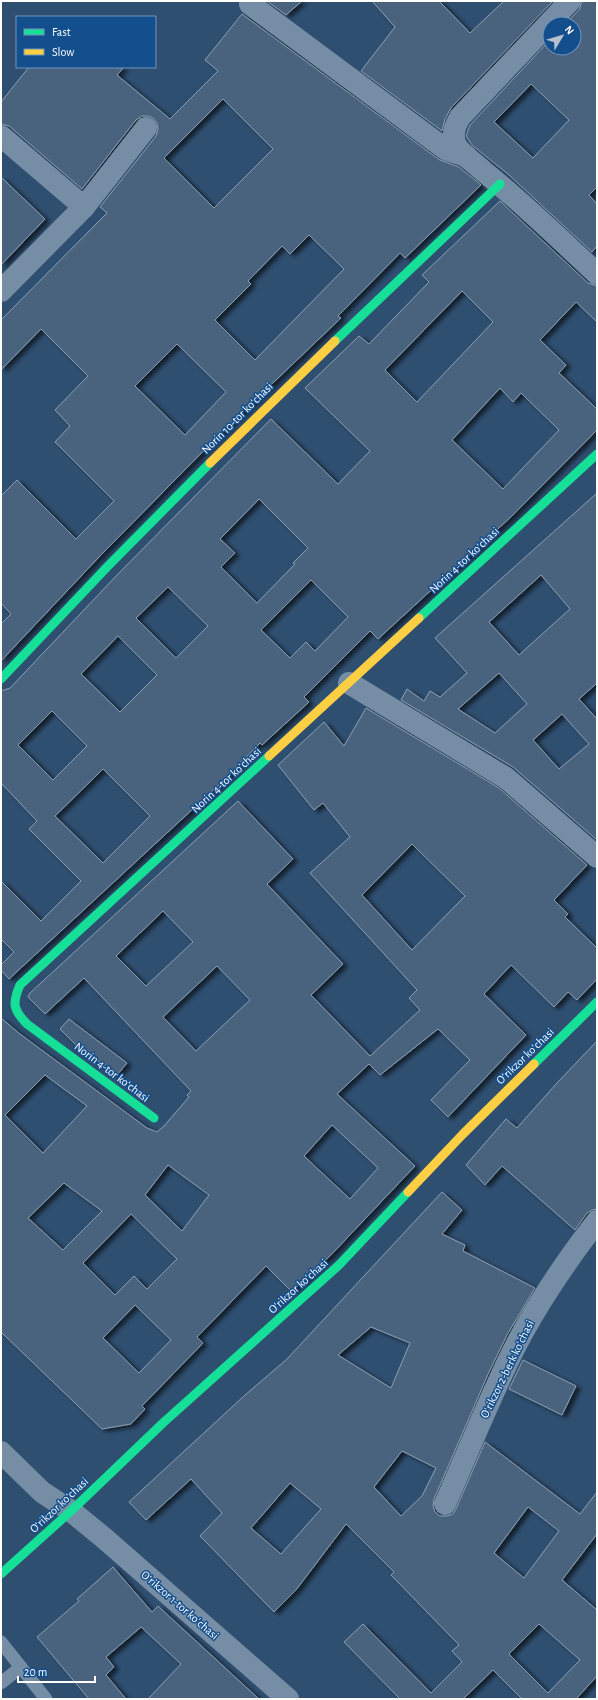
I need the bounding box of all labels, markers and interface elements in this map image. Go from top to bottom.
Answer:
legend [16,16,156,68]
north arrow [542,16,582,56]
text: N [563,24,576,37]
text: Fast [52,26,71,38]
text: Slow [52,46,74,58]
street label: Norin 10-tor koʻchasi [199,380,275,456]
street label: Norin 4-tor koʻchasi [427,525,501,595]
street label: Norin 4-tor koʻchasi [189,745,263,815]
street label: Oʻrikzor koʻchasi [494,1026,556,1086]
street label: Norin 4-tor koʻchasi [72,1040,152,1104]
street label: Oʻrikzor koʻchasi [266,1256,330,1316]
street label: Oʻrikzor 2-berk koʻchasi [478,1318,536,1420]
street label: Oʻrikzor koʻchasi [27,1475,91,1535]
street label: Oʻrikzor 1-tor koʻchasi [139,1568,221,1642]
scale bar [18,1658,95,1684]
text: 20 m [24,1666,47,1678]

